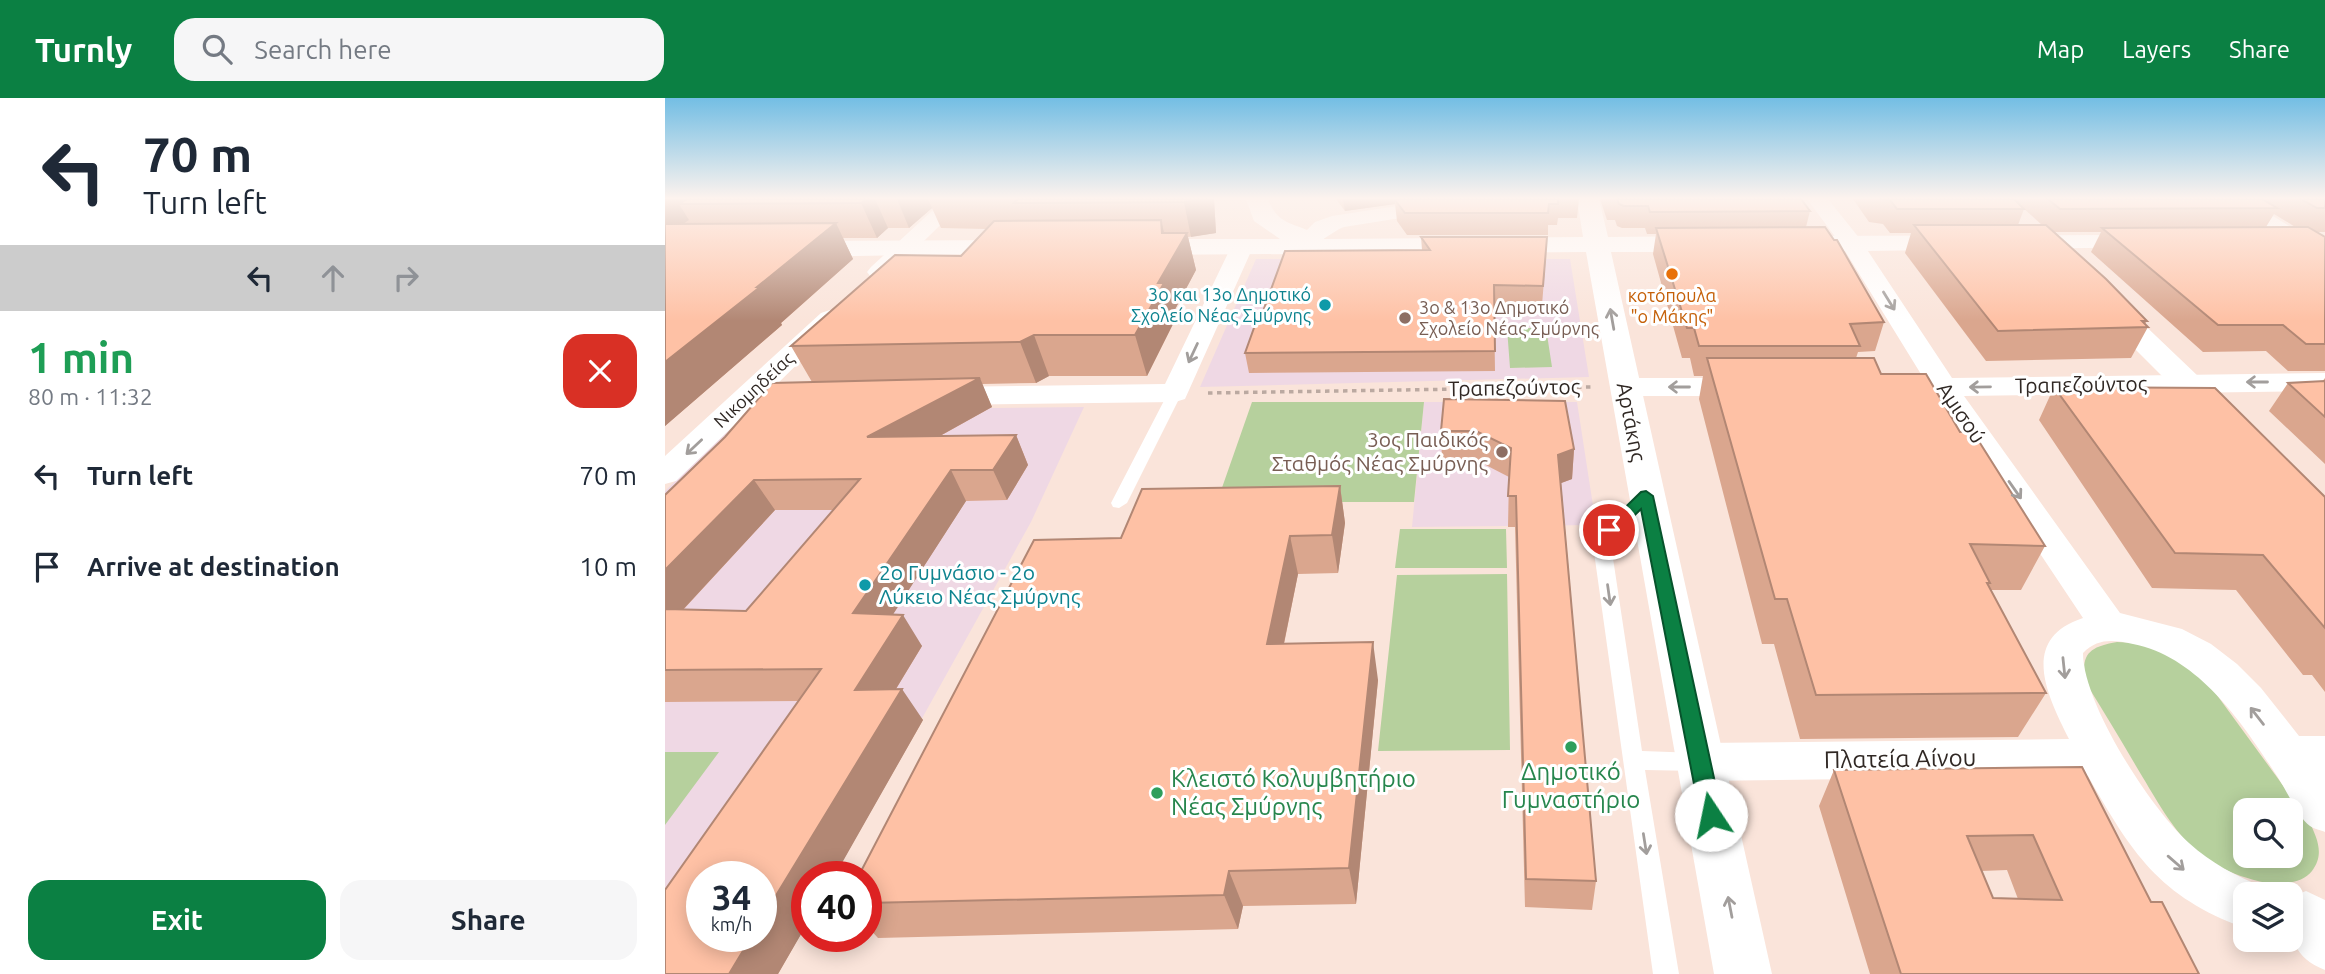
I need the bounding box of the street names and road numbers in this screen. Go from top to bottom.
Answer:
street label: Νικομηδείας [709,347,798,432]
street label: Τραπεζούντος [2015,371,2148,397]
street label: Τραπεζούντος [1448,374,1581,400]
street label: Αμισού [1933,377,1991,447]
street label: Αρτάκης [1613,380,1651,464]
street label: Πλατεία Αίνου [1824,744,1976,773]

